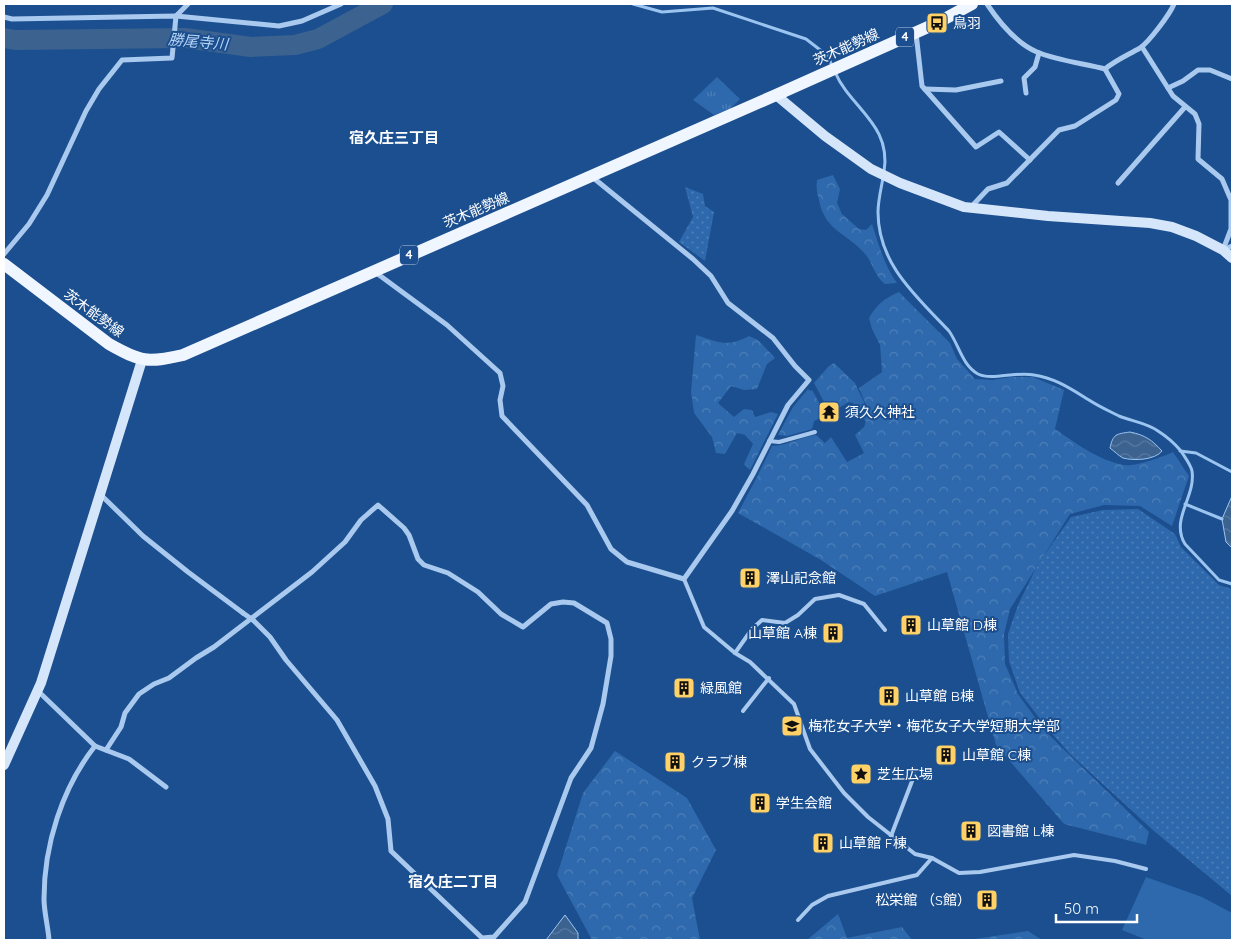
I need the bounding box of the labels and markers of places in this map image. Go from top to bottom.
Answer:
bus stop icon: 鳥羽 [925,11,949,35]
place label: 鳥羽 [953,14,981,32]
temple icon: 須久久神社 [817,400,841,424]
place label: 須久久神社 [845,403,915,421]
building icon: 澤山記念館 [738,566,762,590]
place label: 澤山記念館 [766,569,836,587]
building icon: 山草館 D棟 [899,613,923,637]
place label: 山草館 D棟 [927,616,997,634]
building icon: 山草館 A棟 [821,621,845,645]
place label: 山草館 A棟 [748,624,817,642]
building icon: 緑風館 [672,676,696,700]
place label: 緑風館 [700,679,742,697]
building icon: 山草館 B棟 [877,684,901,708]
place label: 山草館 B棟 [905,687,974,705]
school or university icon: 梅花女子大学・梅花女子大学短期大学部 [780,714,804,738]
place label: 梅花女子大学・梅花女子大学短期大学部 [808,717,1060,735]
building icon: 山草館 C棟 [934,743,958,767]
place label: 山草館 C棟 [962,746,1031,764]
building icon: クラブ棟 [663,750,687,774]
place label: クラブ棟 [691,753,747,771]
place icon: 芝生広場 [849,762,873,786]
place label: 芝生広場 [877,765,933,783]
building icon: 学生会館 [748,791,772,815]
place label: 学生会館 [776,794,832,812]
building icon: 図書館 L棟 [959,819,983,843]
place label: 図書館 L棟 [987,822,1054,840]
building icon: 山草館 F棟 [811,831,835,855]
place label: 山草館 F棟 [839,834,907,852]
building icon: 松栄館 （S館） [975,888,999,912]
place label: 松栄館 （S館） [875,891,971,909]

